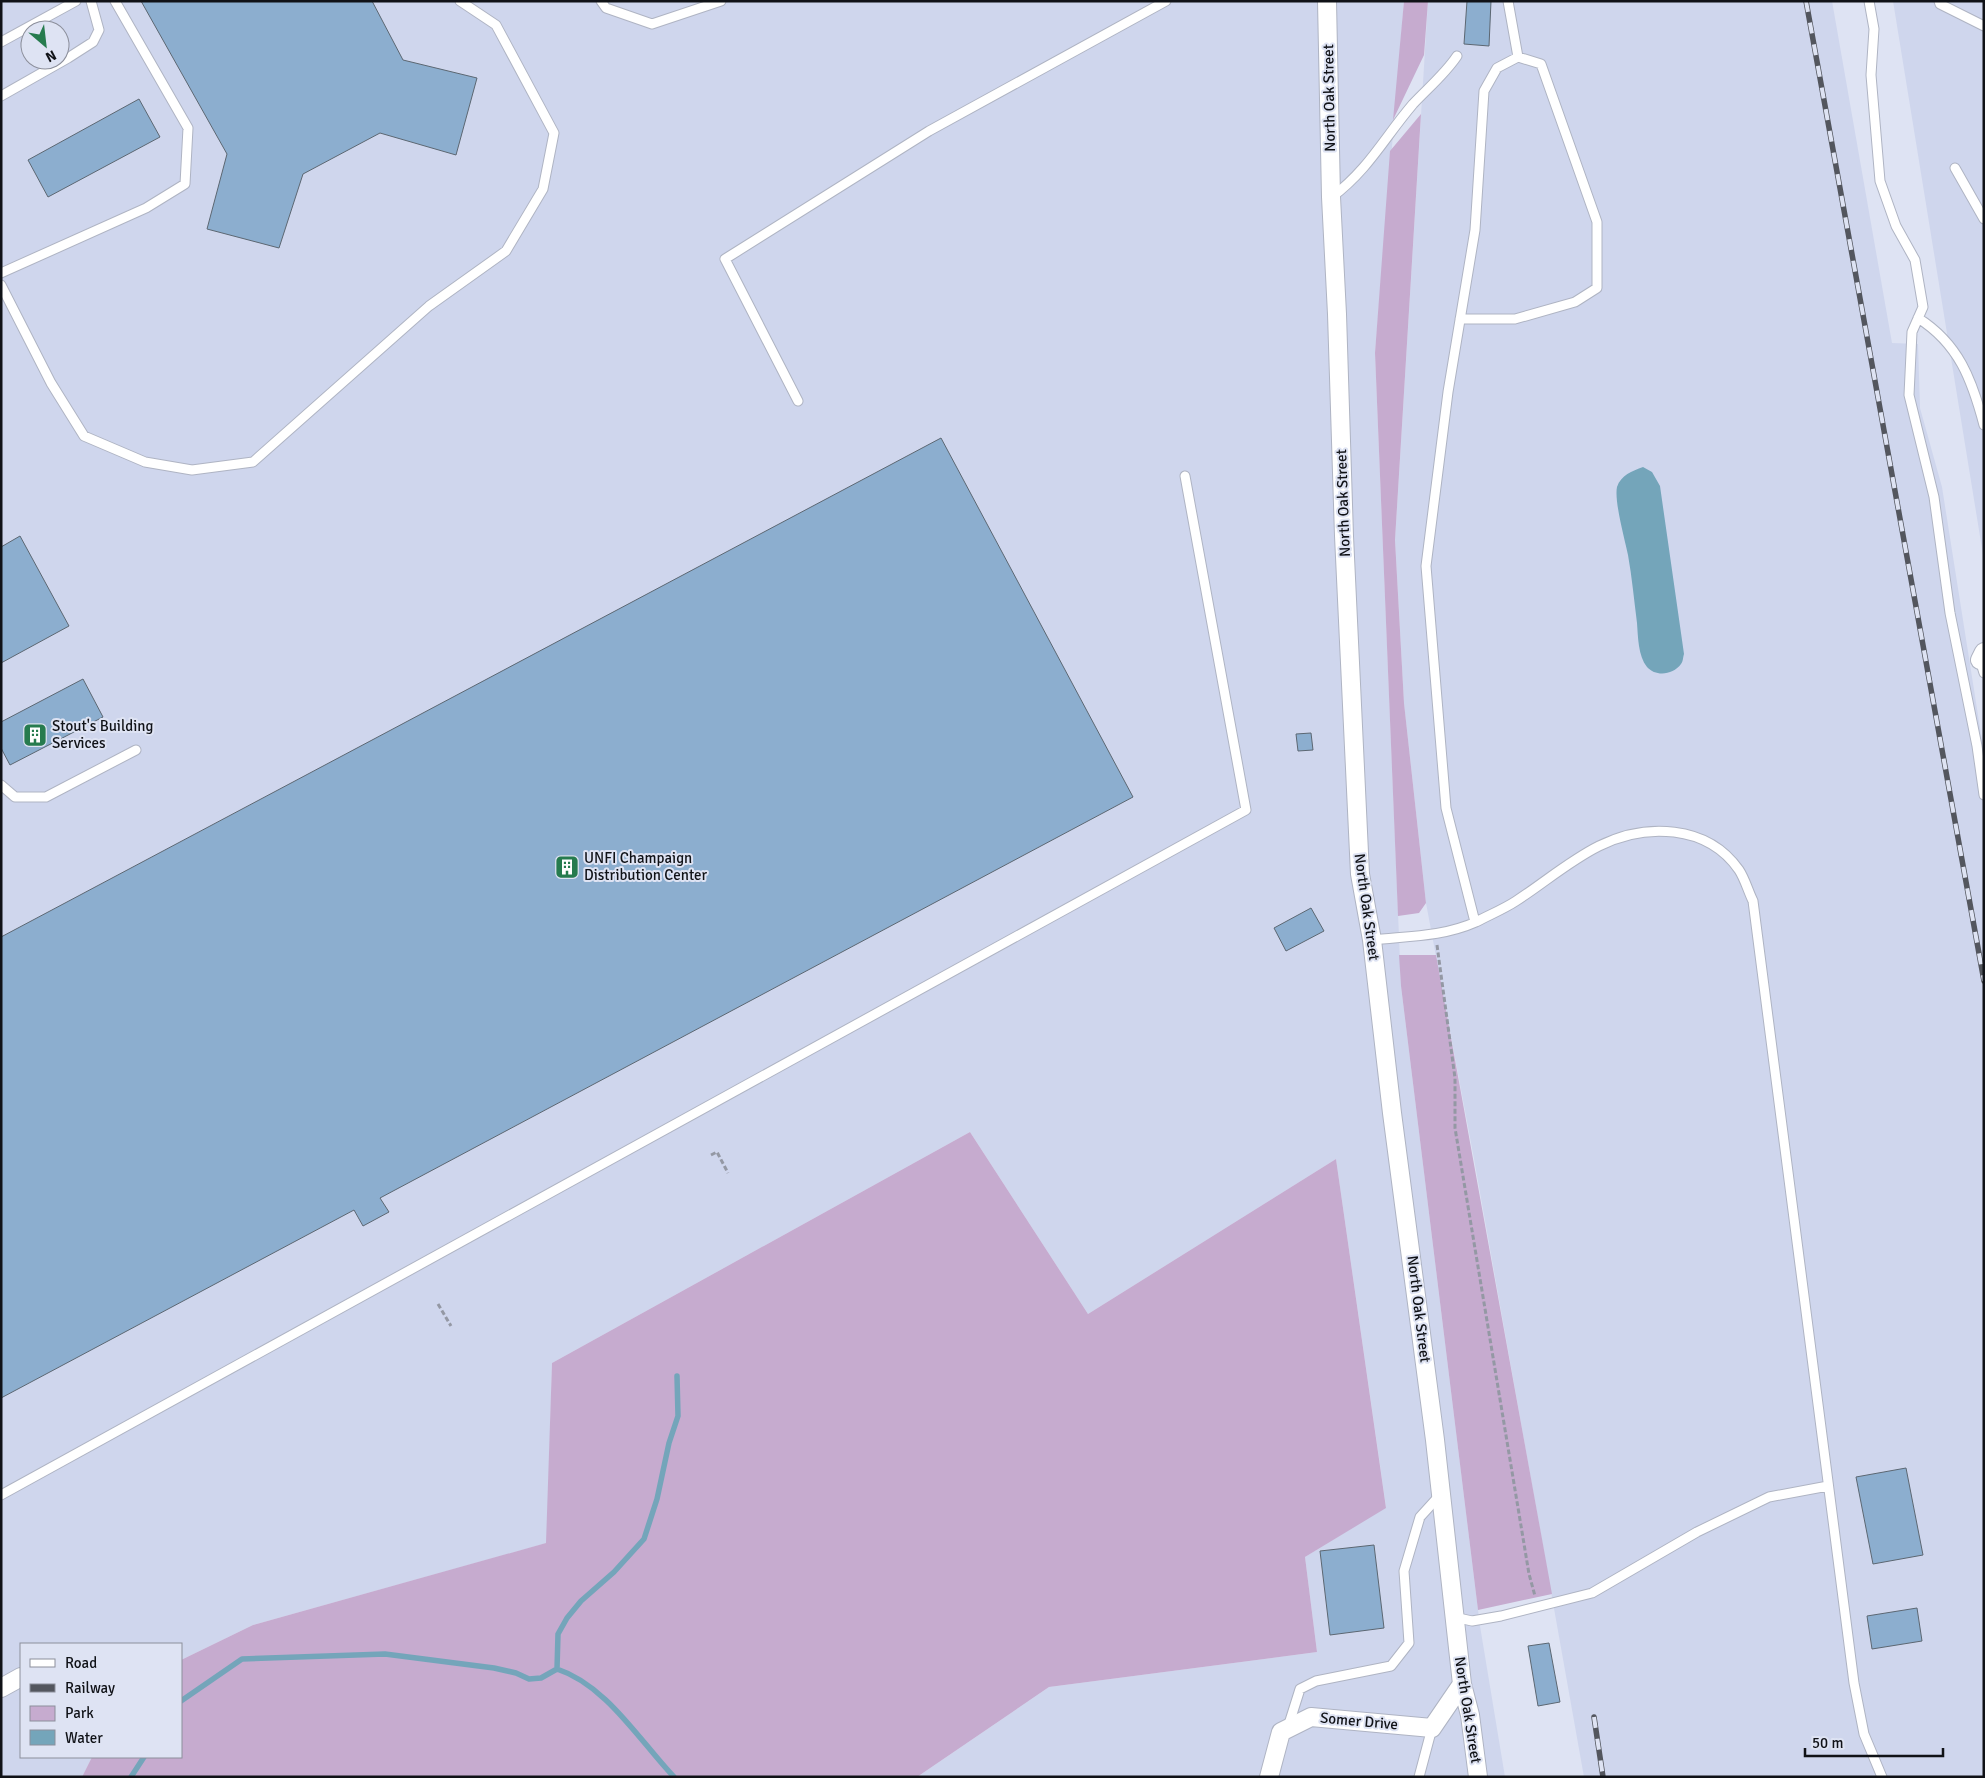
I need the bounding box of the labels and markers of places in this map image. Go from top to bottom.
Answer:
place label: Stout's Building Services [52,717,153,752]
building icon: Stout's Building Services [22,722,48,748]
place label: UNFI Champaign Distribution Center [584,849,708,884]
building icon: UNFI Champaign Distribution Center [554,854,580,880]

